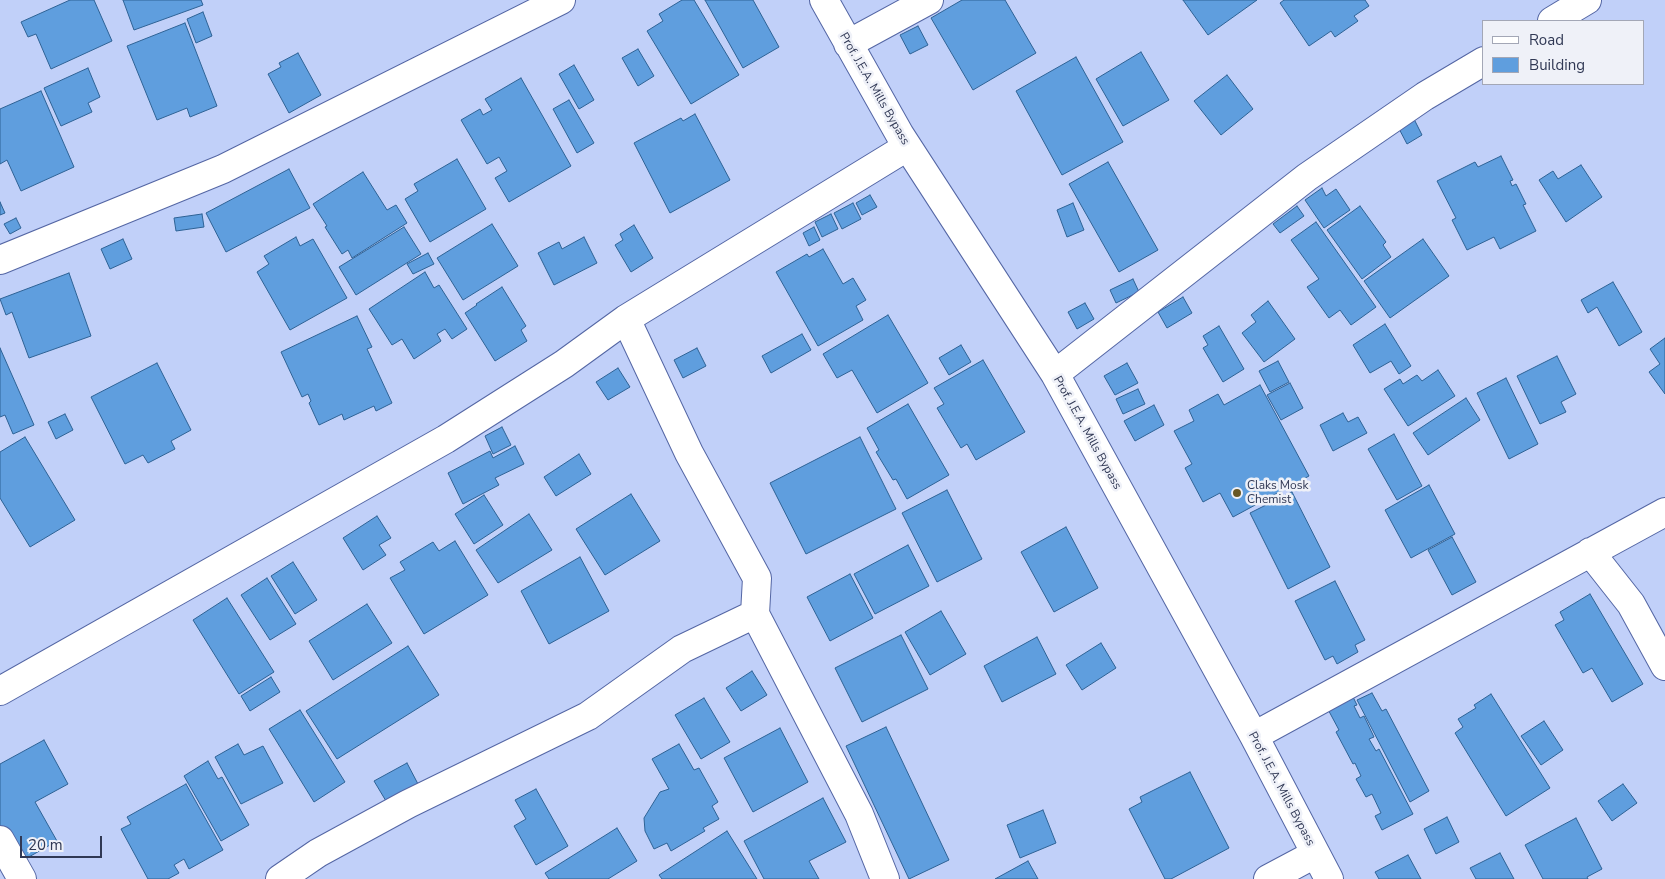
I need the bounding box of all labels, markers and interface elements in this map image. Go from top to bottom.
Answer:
legend [1482,20,1645,85]
street label: Prof. J.E.A. Mills Bypass [836,30,912,148]
text: Road [1529,30,1564,50]
text: Building [1529,55,1585,75]
street label: Prof. J.E.A. Mills Bypass [1050,374,1124,492]
place label: Claks Mosk Chemist [1247,479,1308,507]
marker: Claks Mosk Chemist [1231,487,1243,499]
street label: Prof. J.E.A. Mills Bypass [1245,729,1317,849]
scale bar [22,826,105,858]
text: 20 m [28,835,63,855]

